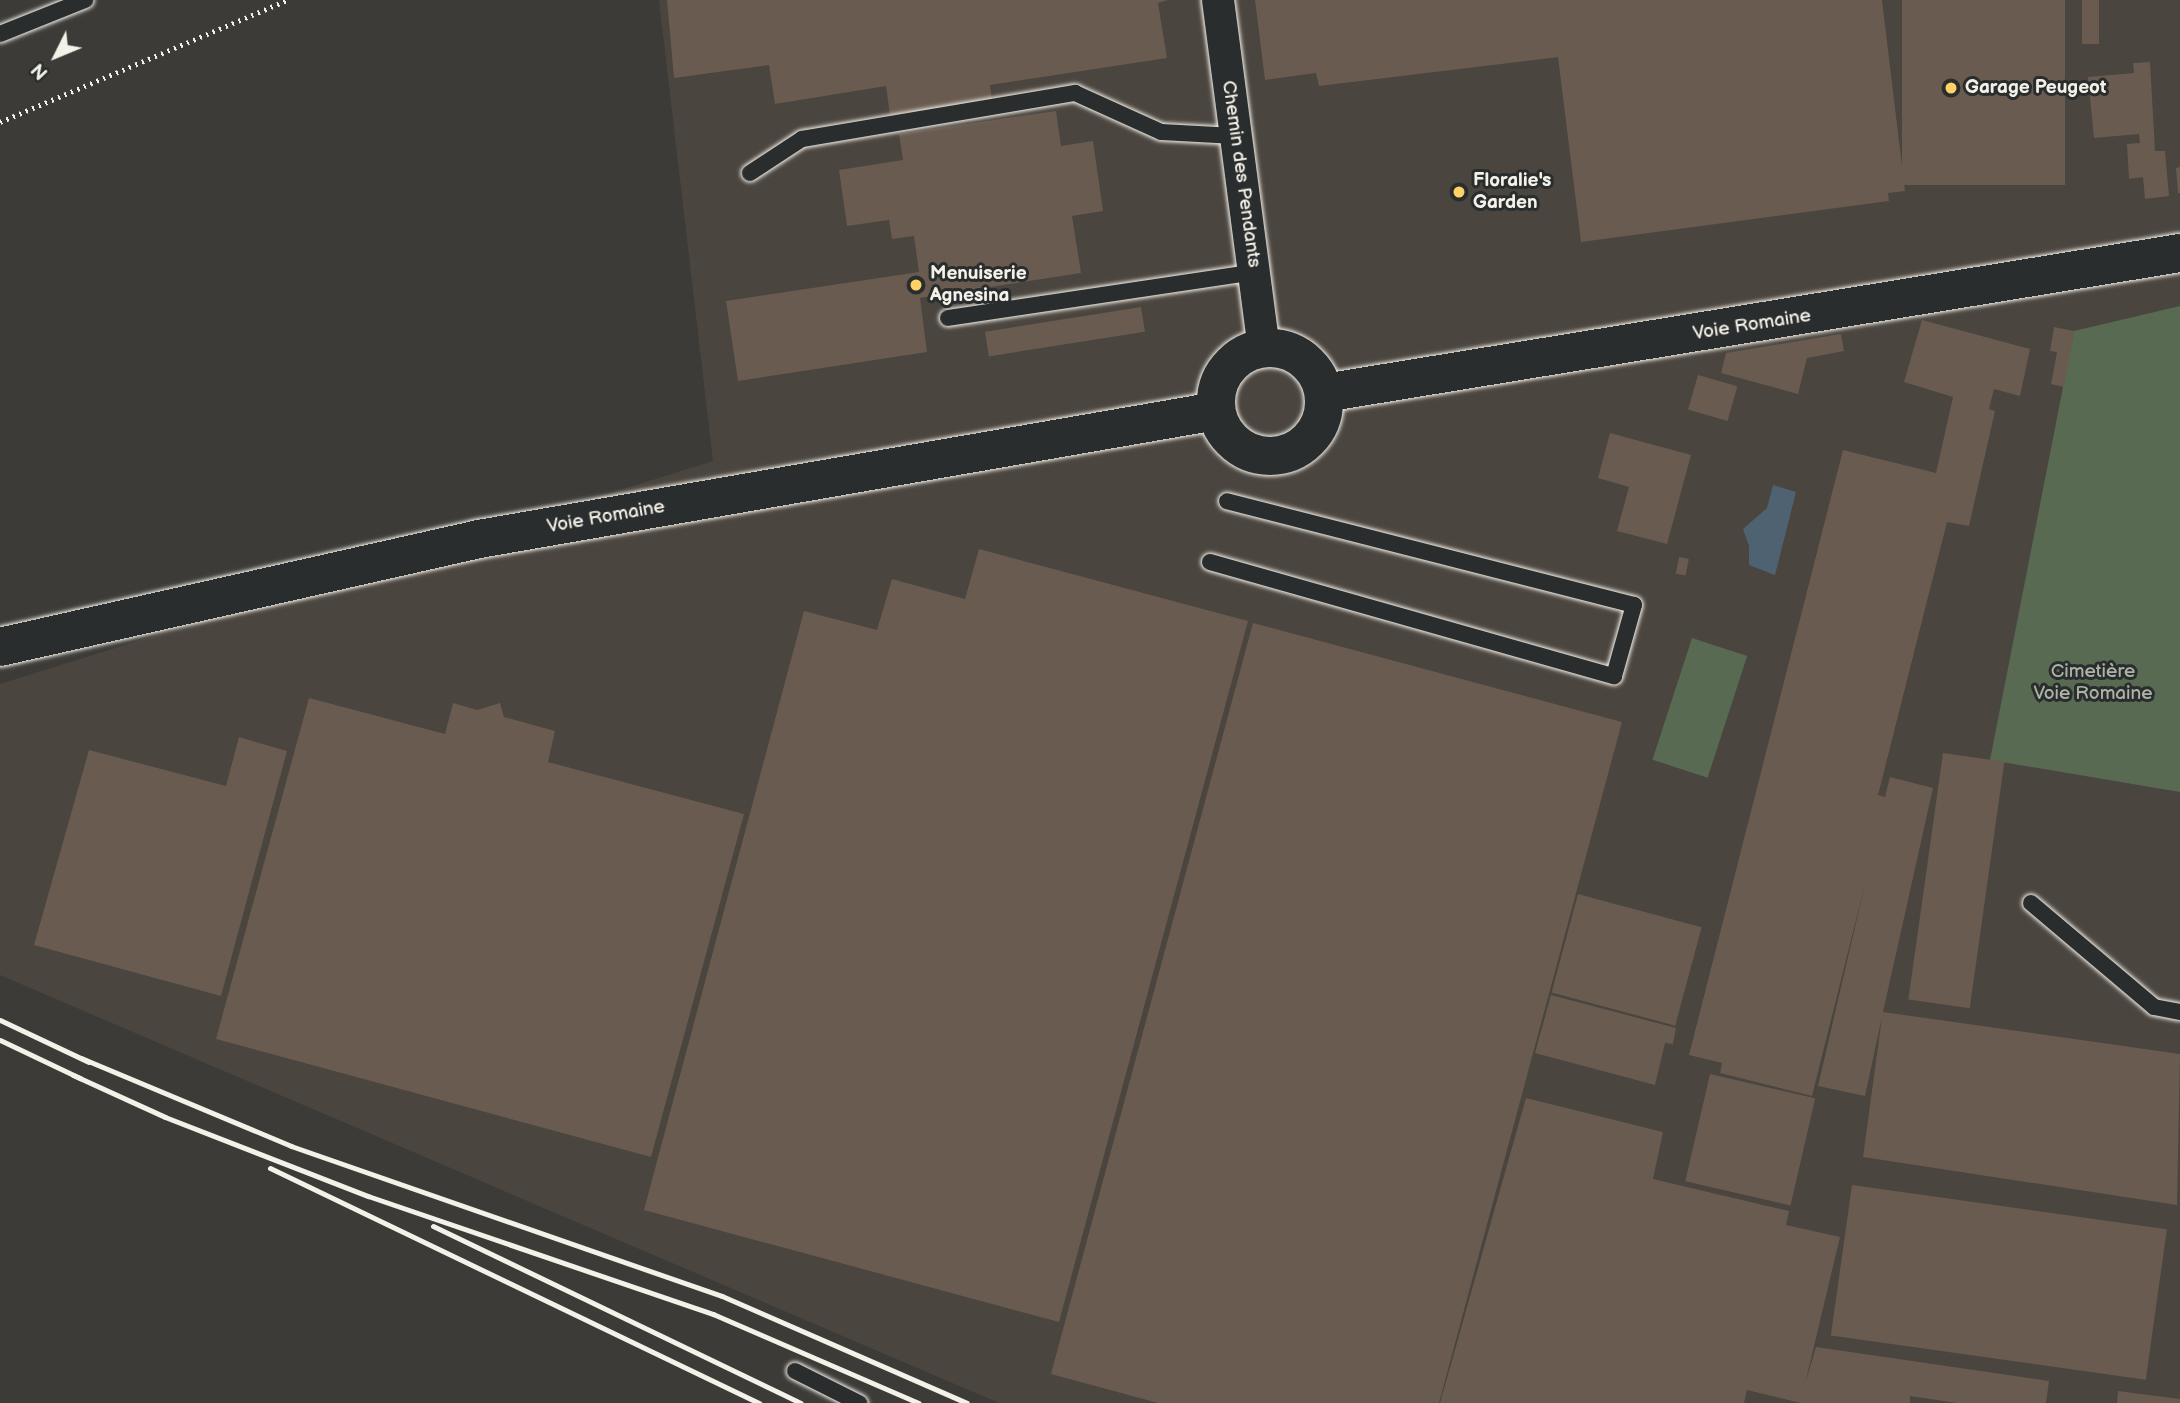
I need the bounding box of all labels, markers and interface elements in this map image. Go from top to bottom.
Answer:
north arrow [21,21,91,91]
text: N [27,58,54,84]
place label: Garage Peugeot [1965,77,2106,99]
street label: Chemin des Pendants [1217,79,1265,269]
marker: Garage Peugeot [1943,80,1959,96]
place label: Floralie's Garden [1473,170,1551,214]
marker: Floralie's Garden [1451,184,1467,200]
place label: Menuiserie Agnesina [930,263,1027,307]
marker: Menuiserie Agnesina [908,277,924,293]
street label: Voie Romaine [1691,304,1813,346]
street label: Voie Romaine [545,495,667,539]
park label: Cimetière Voie Romaine [2033,661,2153,705]

